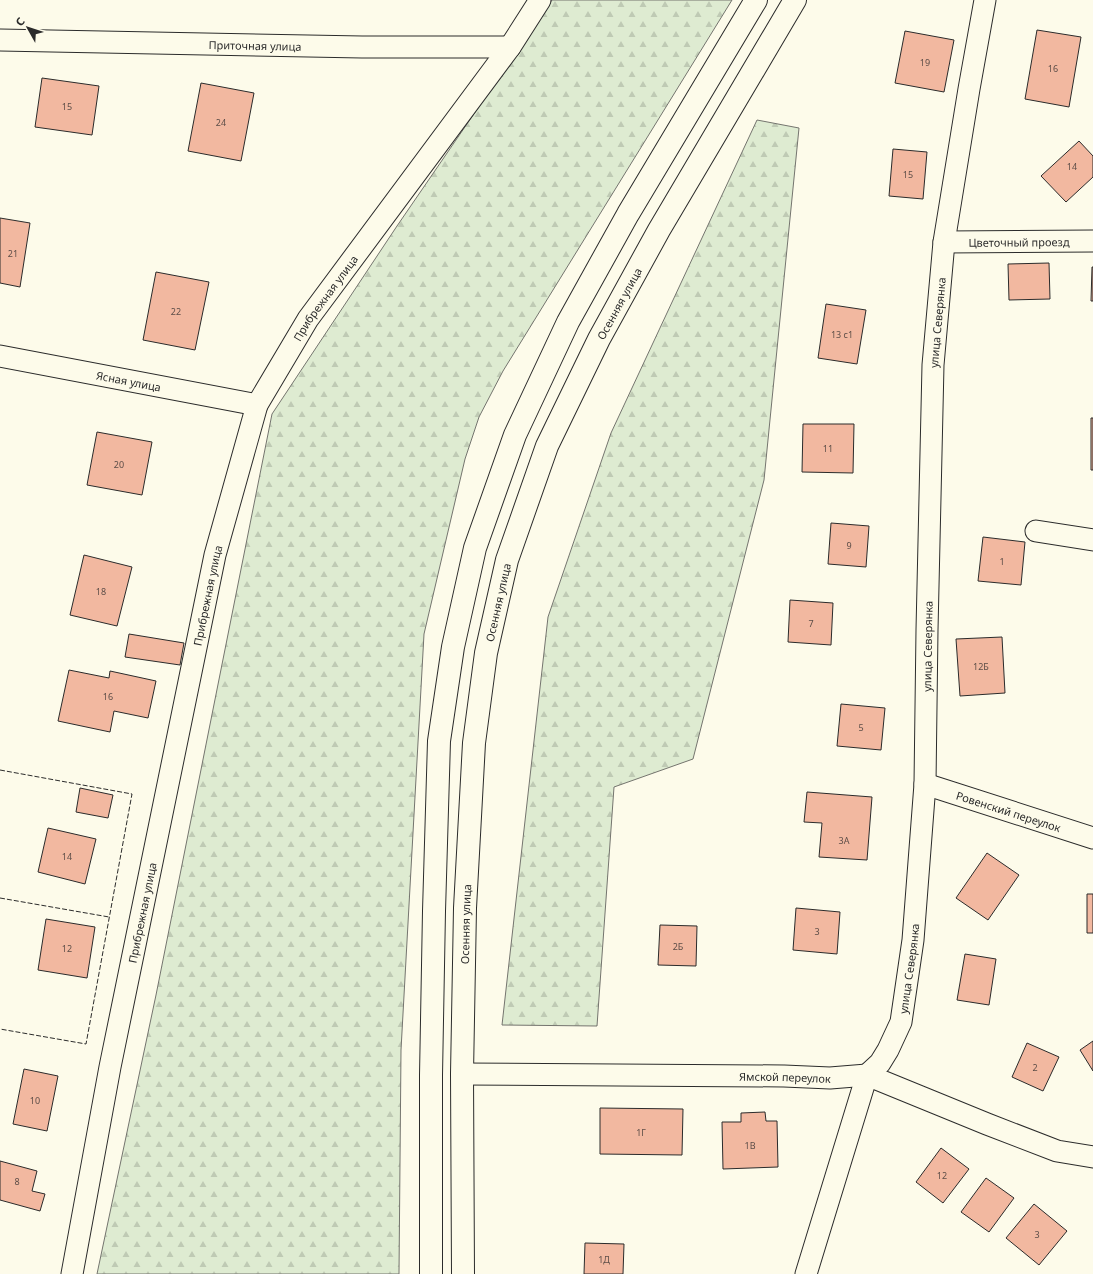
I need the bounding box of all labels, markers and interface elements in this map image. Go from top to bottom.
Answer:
north arrow [8,8,48,48]
text: С [12,14,28,29]
street label: Приточная улица [208,37,302,53]
house number: 19 [920,56,930,69]
house number: 16 [1048,62,1058,75]
house number: 15 [62,100,72,113]
house number: 24 [216,116,226,129]
house number: 14 [1067,160,1077,173]
house number: 15 [903,168,913,181]
street label: Цветочный проезд [968,234,1070,249]
house number: 21 [8,247,18,260]
street label: Прибрежная улица [289,252,361,344]
street label: Осенняя улица [593,265,645,342]
street label: улица Северянка [925,277,948,368]
house number: 22 [171,305,181,318]
house number: 13 с1 [831,328,853,341]
street label: Ясная улица [95,367,162,394]
house number: 11 [823,442,833,455]
house number: 20 [114,458,124,471]
house number: 9 [846,539,852,552]
street label: Прибрежная улица [189,543,225,647]
house number: 1 [999,555,1005,568]
street label: Осенняя улица [481,562,514,643]
house number: 18 [96,585,106,598]
street label: улица Северянка [919,601,935,692]
house number: 7 [808,617,814,630]
house number: 12Б [973,660,989,673]
house number: 16 [103,690,113,703]
house number: 5 [858,721,864,734]
street label: Ровенский переулок [955,787,1063,835]
house number: 3А [839,834,850,847]
house number: 14 [62,850,72,863]
street label: Прибрежная улица [124,861,159,964]
street label: Осенняя улица [456,884,474,964]
street label: улица Северянка [895,923,922,1015]
house number: 3 [814,925,820,938]
house number: 2Б [673,940,684,953]
house number: 12 [62,942,72,955]
house number: 2 [1032,1061,1038,1074]
street label: Ямской переулок [739,1068,831,1086]
house number: 10 [30,1094,40,1107]
house number: 1Г [636,1126,646,1139]
house number: 1В [745,1139,756,1152]
house number: 12 [937,1169,947,1182]
house number: 8 [14,1175,20,1188]
house number: 3 [1034,1228,1040,1241]
house number: 1Д [598,1253,610,1266]

